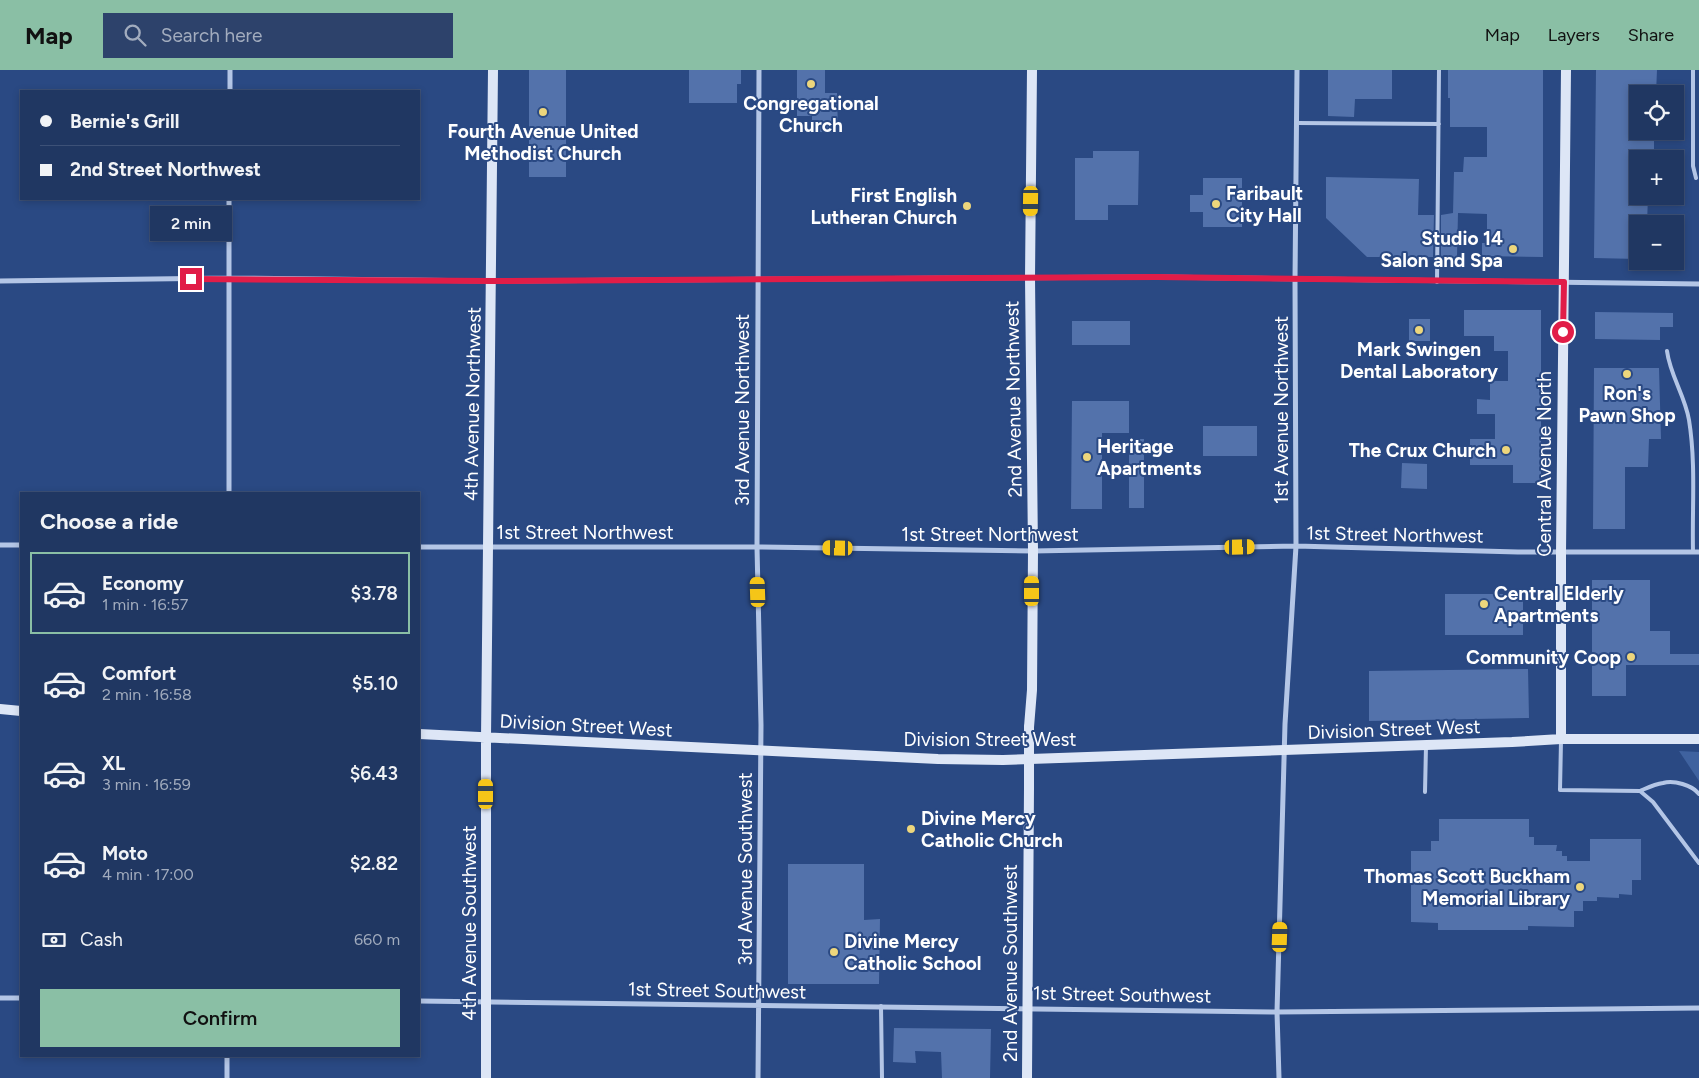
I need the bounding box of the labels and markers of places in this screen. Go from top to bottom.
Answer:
marker: Congregational Church [805,78,817,90]
place label: Congregational Church [743,92,879,137]
marker: Fourth Avenue United Methodist Church [537,106,549,118]
place label: Fourth Avenue United Methodist Church [447,120,639,165]
place label: Faribault City Hall [1226,182,1304,227]
place label: First English Lutheran Church [811,184,957,229]
marker: Faribault City Hall [1210,198,1222,210]
marker: First English Lutheran Church [961,200,973,212]
place label: Studio 14 Salon and Spa [1380,227,1503,272]
marker: Studio 14 Salon and Spa [1507,243,1519,255]
marker: Mark Swingen Dental Laboratory [1413,324,1425,336]
place label: Mark Swingen Dental Laboratory [1340,338,1498,383]
marker: Ron's Pawn Shop [1621,368,1633,380]
place label: Ron's Pawn Shop [1578,382,1676,427]
place label: Heritage Apartments [1097,435,1201,480]
place label: The Crux Church [1349,439,1496,462]
marker: The Crux Church [1500,444,1512,456]
marker: Heritage Apartments [1081,451,1093,463]
place label: Central Elderly Apartments [1494,582,1624,627]
marker: Central Elderly Apartments [1478,598,1490,610]
place label: Community Coop [1466,646,1621,669]
marker: Community Coop [1625,651,1637,663]
place label: Divine Mercy Catholic Church [921,807,1063,852]
marker: Divine Mercy Catholic Church [905,823,917,835]
place label: Thomas Scott Buckham Memorial Library [1364,865,1570,910]
marker: Thomas Scott Buckham Memorial Library [1574,881,1586,893]
place label: Divine Mercy Catholic School [844,930,981,975]
marker: Divine Mercy Catholic School [828,946,840,958]

